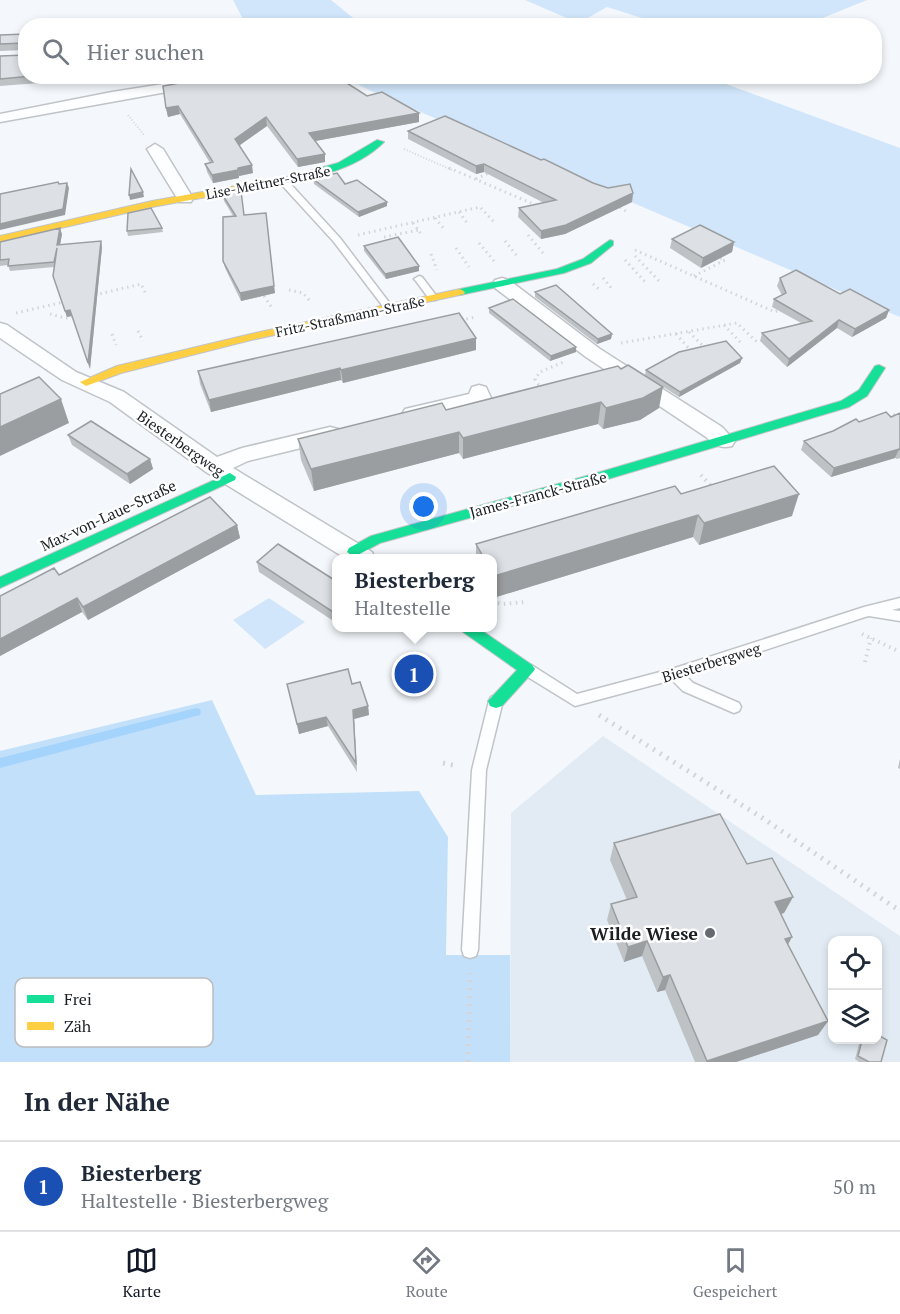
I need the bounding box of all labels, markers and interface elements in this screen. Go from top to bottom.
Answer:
search box [18,18,882,84]
icon: search [39,35,72,68]
text: Hier suchen [87,37,204,66]
street label: Lise-Meitner-Straße [204,161,332,203]
street label: Fritz-Straßmann-Straße [274,291,426,341]
street label: Biesterbergweg [133,405,229,481]
street label: James-Franck-Straße [467,466,609,522]
street label: Max-von-Laue-Straße [37,475,179,555]
your location [409,492,438,521]
popup [332,554,497,632]
text: Biesterberg [354,565,475,594]
text: Haltestelle [354,594,451,621]
street label: Biesterbergweg [659,637,764,687]
pin: 1 [394,652,434,696]
place label: Wilde Wiese [590,921,698,945]
marker: Wilde Wiese [703,926,717,940]
map controls [828,936,882,1044]
button: locate [828,936,882,990]
legend [15,978,213,1047]
text: Frei [64,988,92,1010]
button: layers [828,990,882,1044]
text: Zäh [64,1015,92,1037]
text: In der Nähe [24,1084,170,1118]
text: Biesterberg [81,1158,201,1187]
text: 1 [38,1173,49,1200]
text: 50 m [833,1173,876,1200]
text: Haltestelle · Biesterbergweg [81,1187,328,1214]
tab: Karte [122,1244,161,1302]
tab: Route [406,1244,448,1302]
tab: Gespeichert [693,1244,778,1302]

